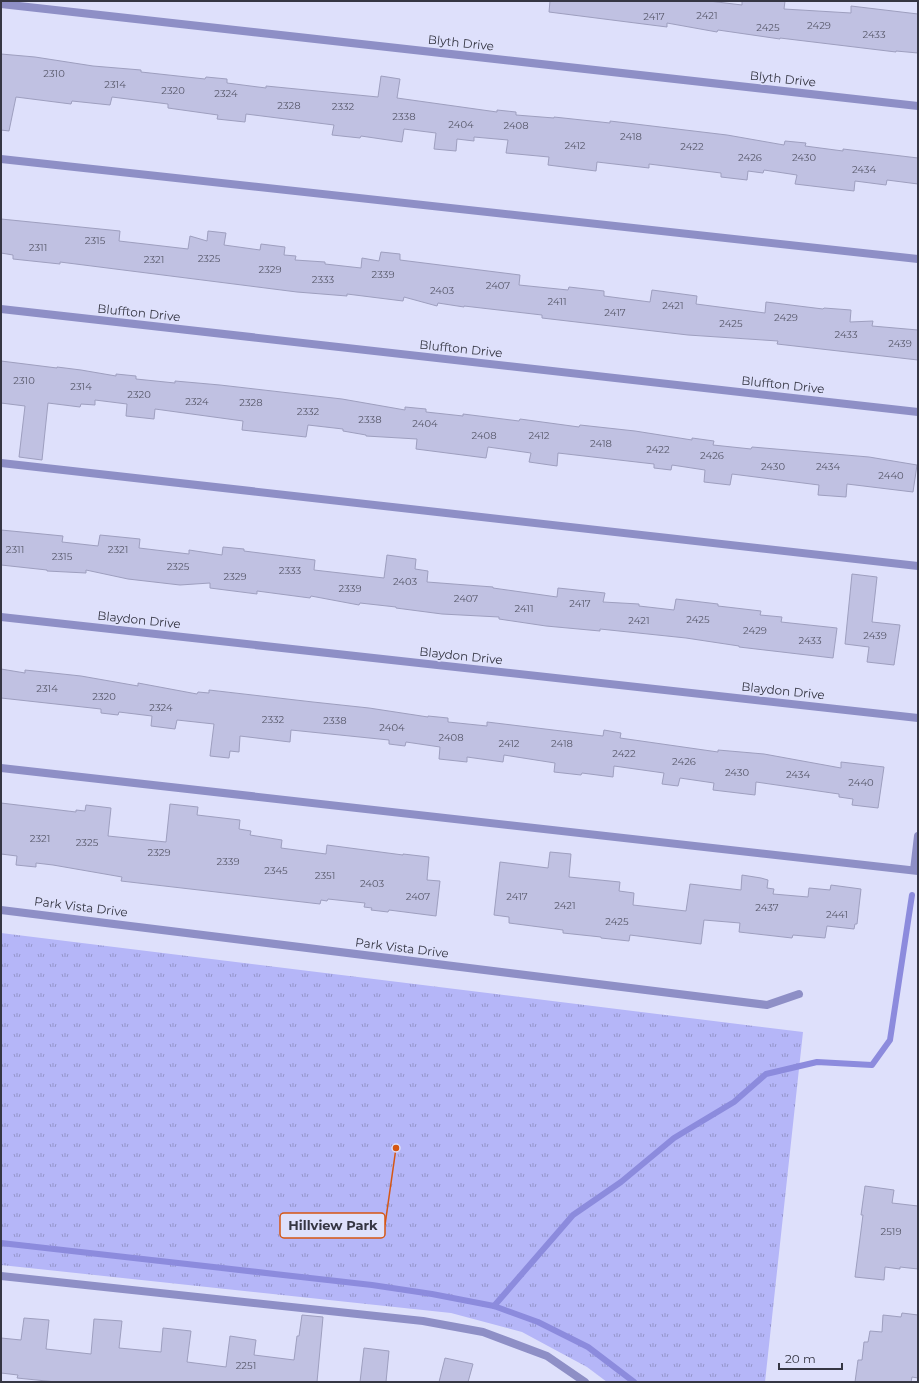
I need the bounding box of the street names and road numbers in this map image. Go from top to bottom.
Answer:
street label: Blyth Drive [427,32,495,53]
street label: Blyth Drive [749,68,817,89]
street label: Bluffton Drive [97,301,181,324]
street label: Bluffton Drive [419,337,503,360]
street label: Bluffton Drive [741,373,825,396]
street label: Blaydon Drive [97,608,182,631]
street label: Blaydon Drive [419,644,504,667]
street label: Blaydon Drive [741,679,826,702]
street label: Park Vista Drive [33,893,129,920]
street label: Park Vista Drive [354,934,450,961]

